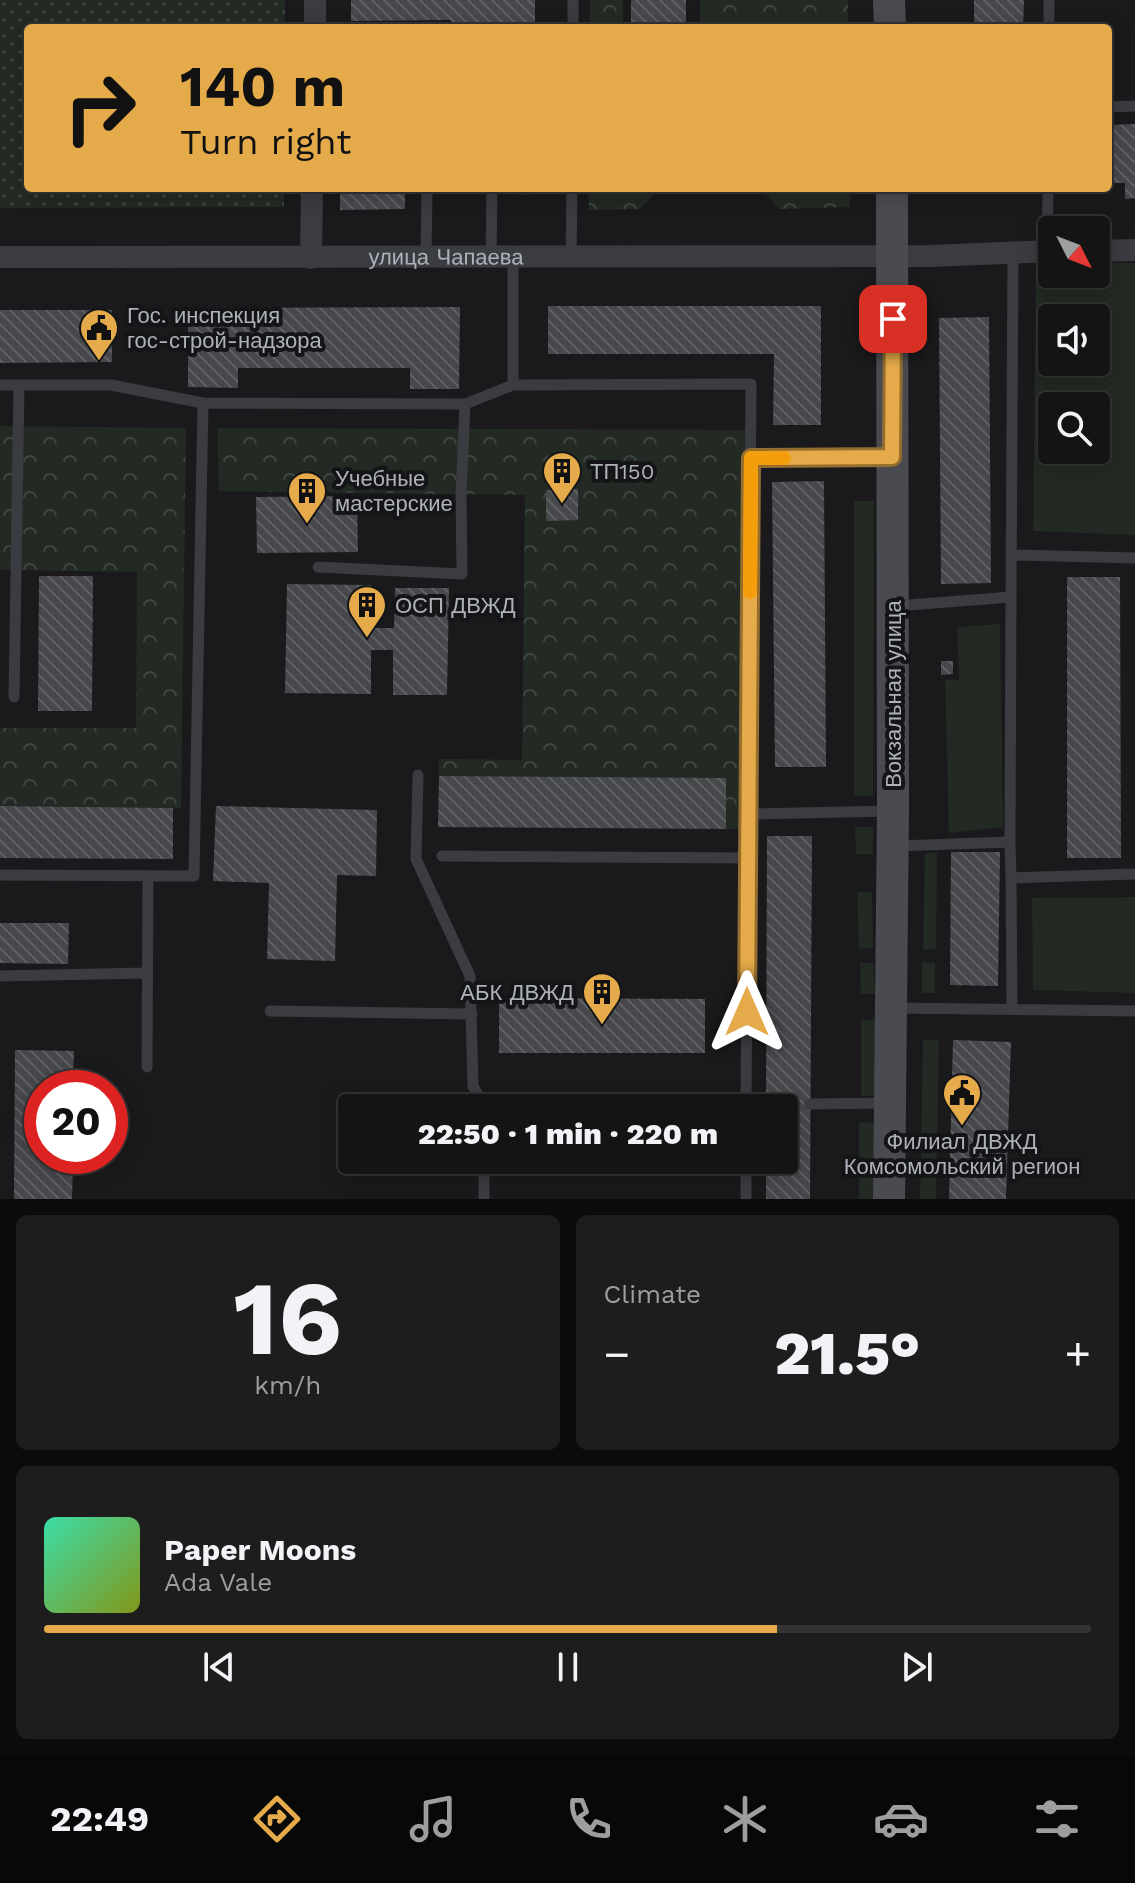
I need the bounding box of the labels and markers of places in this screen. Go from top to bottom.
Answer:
pin [859,285,927,353]
place label: Гос. инспекция гос-строй-надзора [127,303,323,353]
public building icon: Гос. инспекция гос-строй-надзора [78,307,120,362]
building icon: ТП150 [541,450,583,505]
place label: ТП150 [590,459,654,484]
place label: Учебные мастерские [335,466,453,516]
building icon: Учебные мастерские [286,470,328,525]
building icon: ОСП ДВЖД [346,584,388,639]
place label: ОСП ДВЖД [395,593,516,618]
building icon: АБК ДВЖД [581,971,623,1026]
place label: АБК ДВЖД [460,980,574,1005]
public building icon: Филиал ДВЖД Комсомольский регион [941,1072,983,1127]
place label: Филиал ДВЖД Комсомольский регион [844,1129,1080,1179]

